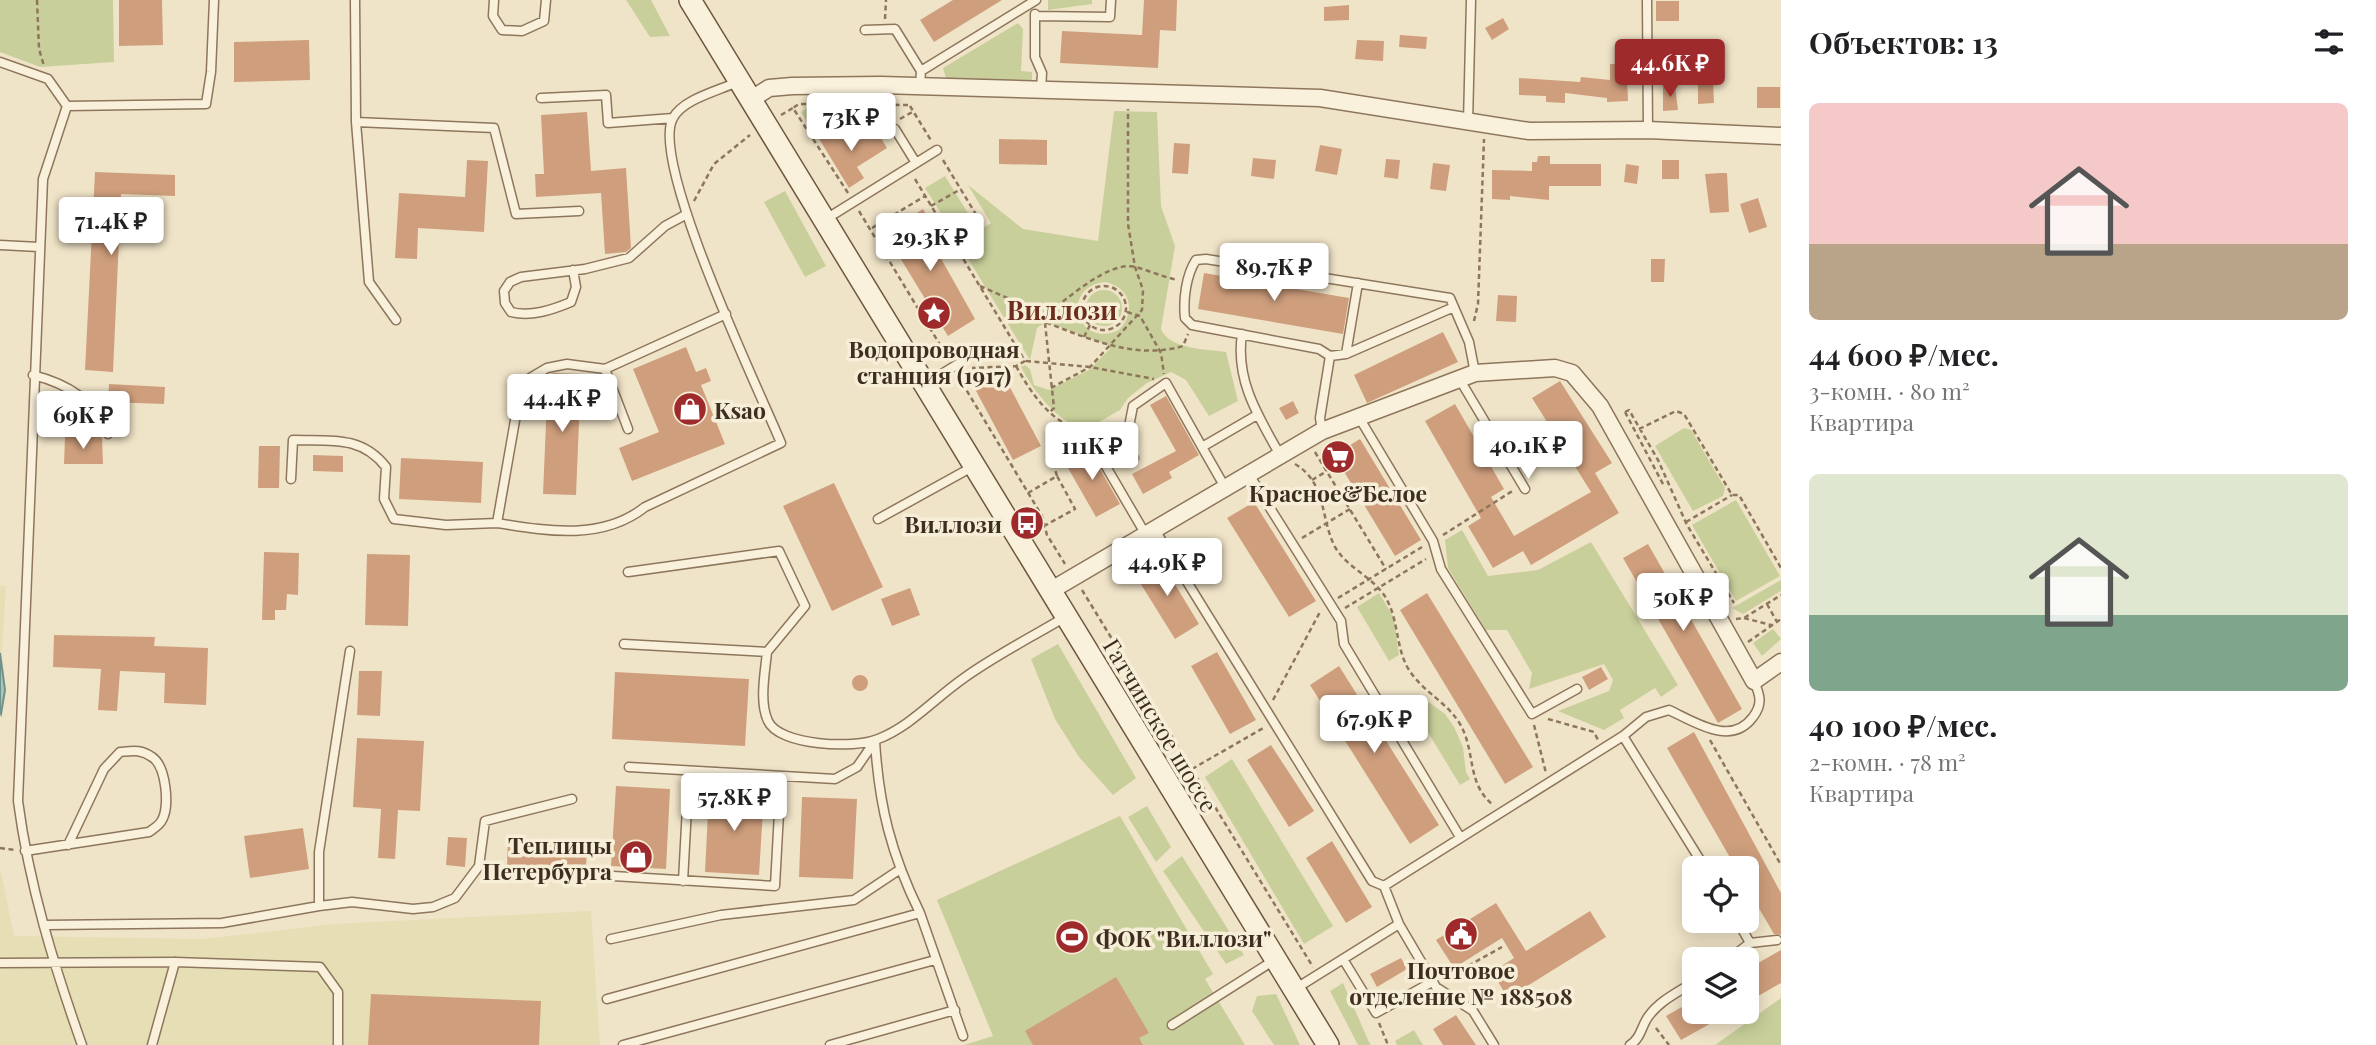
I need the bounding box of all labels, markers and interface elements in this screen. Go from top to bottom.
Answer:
text: Объектов: 13 [1809,22,1998,62]
icon: filters [2310,23,2348,61]
pin: 44.6K ₽ [1605,40,1735,99]
text: 44.6K ₽ [1631,46,1709,77]
pin: 73K ₽ [802,94,900,153]
text: 73K ₽ [823,100,879,131]
icon: home [2016,148,2142,274]
pin: 71.4K ₽ [46,198,176,257]
text: 71.4K ₽ [75,204,147,235]
pin: 29.3K ₽ [865,214,995,273]
text: 29.3K ₽ [892,220,968,251]
pin: 89.7K ₽ [1209,244,1339,303]
text: 89.7K ₽ [1236,250,1312,281]
district label: Виллози [1007,292,1117,327]
place icon: Водопроводная станция (1917) [915,294,953,332]
place label: Водопроводная станция (1917) [848,333,1020,390]
text: 44 600 ₽/мес. [1809,334,1999,374]
pin: 44.4K ₽ [497,374,627,434]
text: 3-комн. · 80 m² [1809,375,1970,406]
text: 44.4K ₽ [523,381,601,412]
shop icon: Ksao [671,390,709,428]
pin: 69K ₽ [34,392,132,451]
place label: Ksao [714,394,766,425]
text: 69K ₽ [53,398,113,429]
text: Квартира [1809,406,1914,437]
pin: 40.1K ₽ [1463,421,1593,481]
pin: 111K ₽ [1035,422,1149,482]
text: 40.1K ₽ [1490,428,1566,459]
text: 111K ₽ [1061,429,1123,460]
supermarket icon: Красное&Белое [1319,438,1357,476]
place label: Красное&Белое [1249,477,1427,508]
bus stop icon: Виллози [1008,504,1046,542]
place label: Виллози [904,508,1002,539]
icon: home [2016,519,2142,645]
pin: 44.9K ₽ [1102,538,1232,598]
text: 44.9K ₽ [1128,545,1206,576]
pin: 50K ₽ [1634,574,1732,633]
text: 50K ₽ [1653,580,1713,611]
street label: Гатчинское шоссе [1097,632,1225,818]
pin: 67.9K ₽ [1309,696,1439,755]
text: 67.9K ₽ [1336,702,1412,733]
text: 40 100 ₽/мес. [1809,705,1997,745]
text: 2-комн. · 78 m² [1809,746,1966,777]
pin: 57.8K ₽ [669,774,799,833]
text: Квартира [1809,777,1914,808]
text: 57.8K ₽ [697,780,771,811]
place label: Теплицы Петербурга [483,829,612,886]
shop icon: Теплицы Петербурга [617,838,655,876]
map controls [1682,856,1759,1024]
button: locate [1682,856,1759,933]
public building icon: Почтовое отделение № 188508 [1442,915,1480,953]
sports icon: ФОК "Виллози" [1053,918,1091,956]
place label: ФОК "Виллози" [1096,922,1271,953]
button: layers [1682,947,1759,1024]
place label: Почтовое отделение № 188508 [1349,954,1573,1011]

